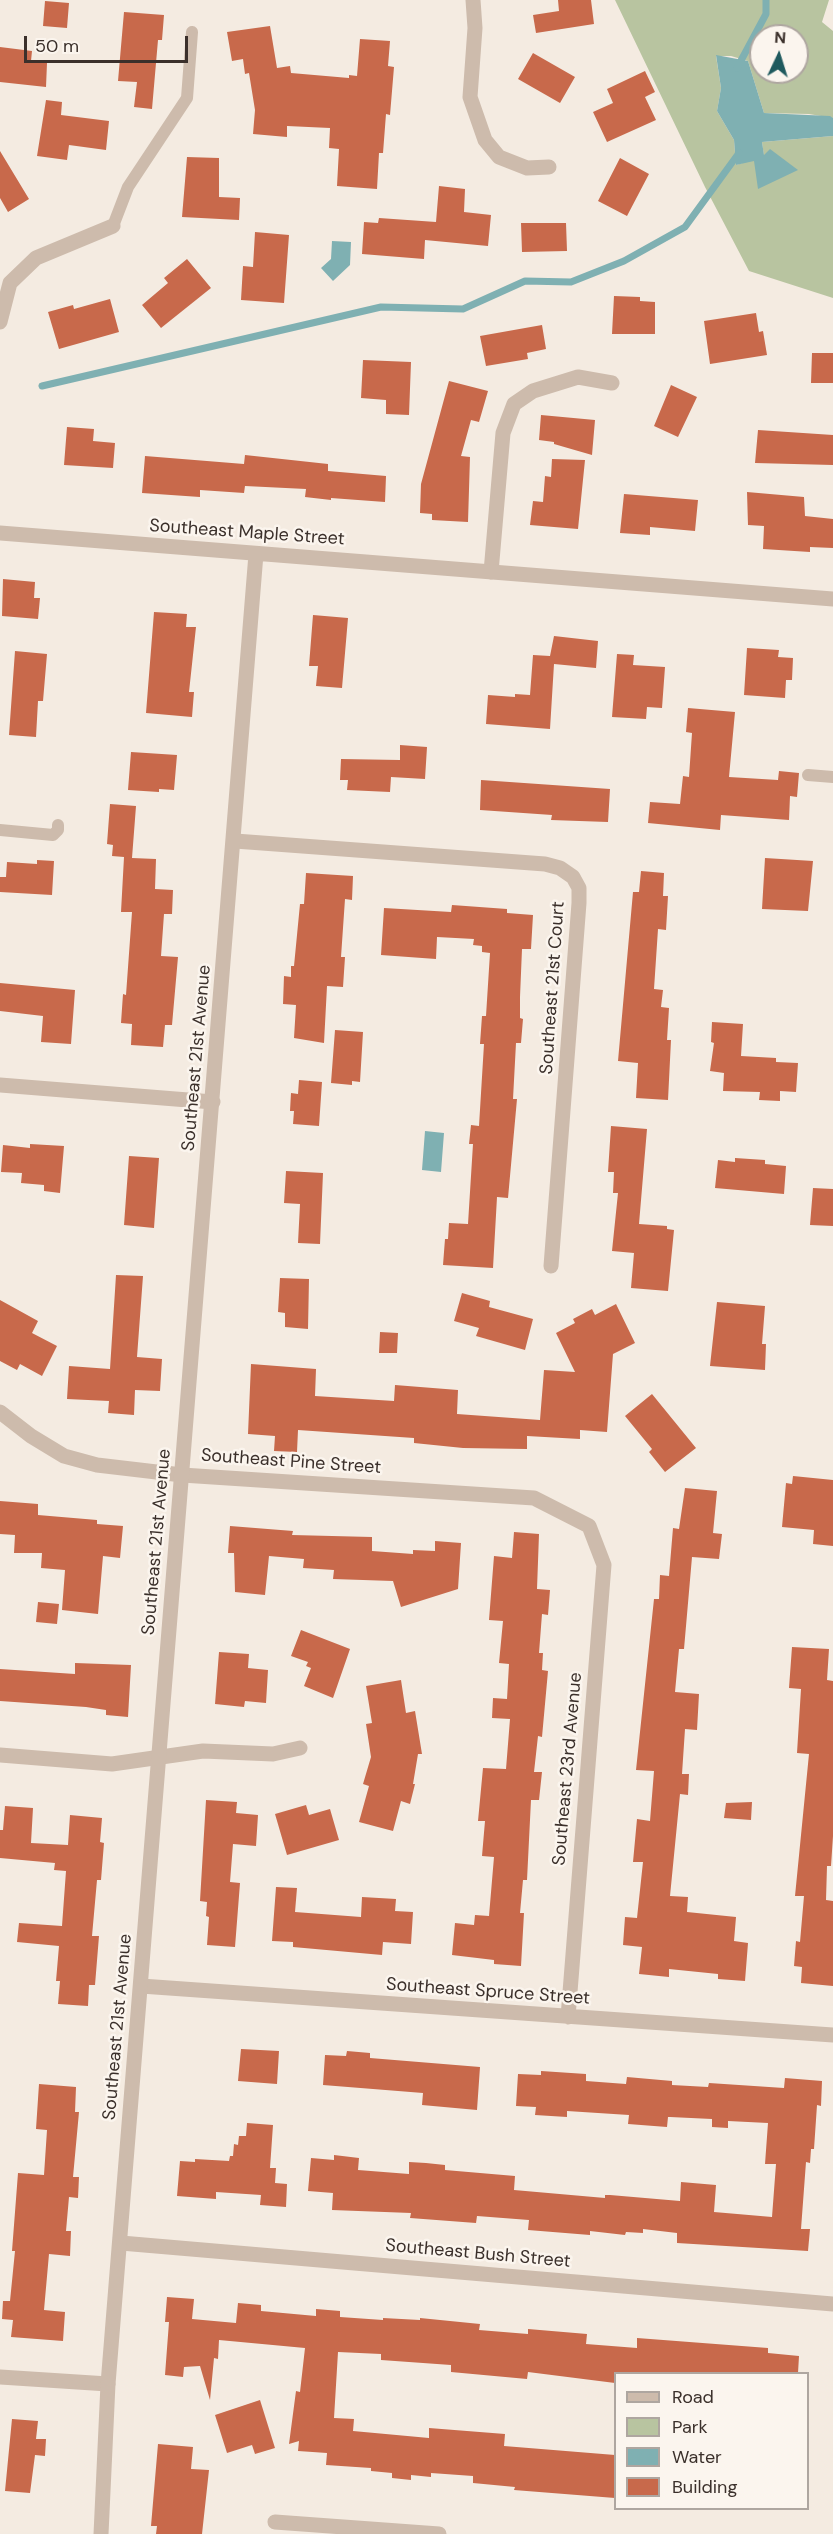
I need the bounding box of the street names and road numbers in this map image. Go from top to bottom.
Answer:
street label: Southeast Maple Street [149,515,345,551]
street label: Southeast 21st Court [536,901,570,1075]
street label: Southeast 21st Avenue [178,964,216,1152]
street label: Southeast Pine Street [200,1445,382,1479]
street label: Southeast 21st Avenue [138,1448,176,1636]
street label: Southeast 23rd Avenue [549,1671,587,1867]
street label: Southeast 21st Avenue [99,1933,137,2121]
street label: Southeast Spruce Street [385,1974,591,2010]
street label: Southeast Bush Street [385,2235,571,2273]

